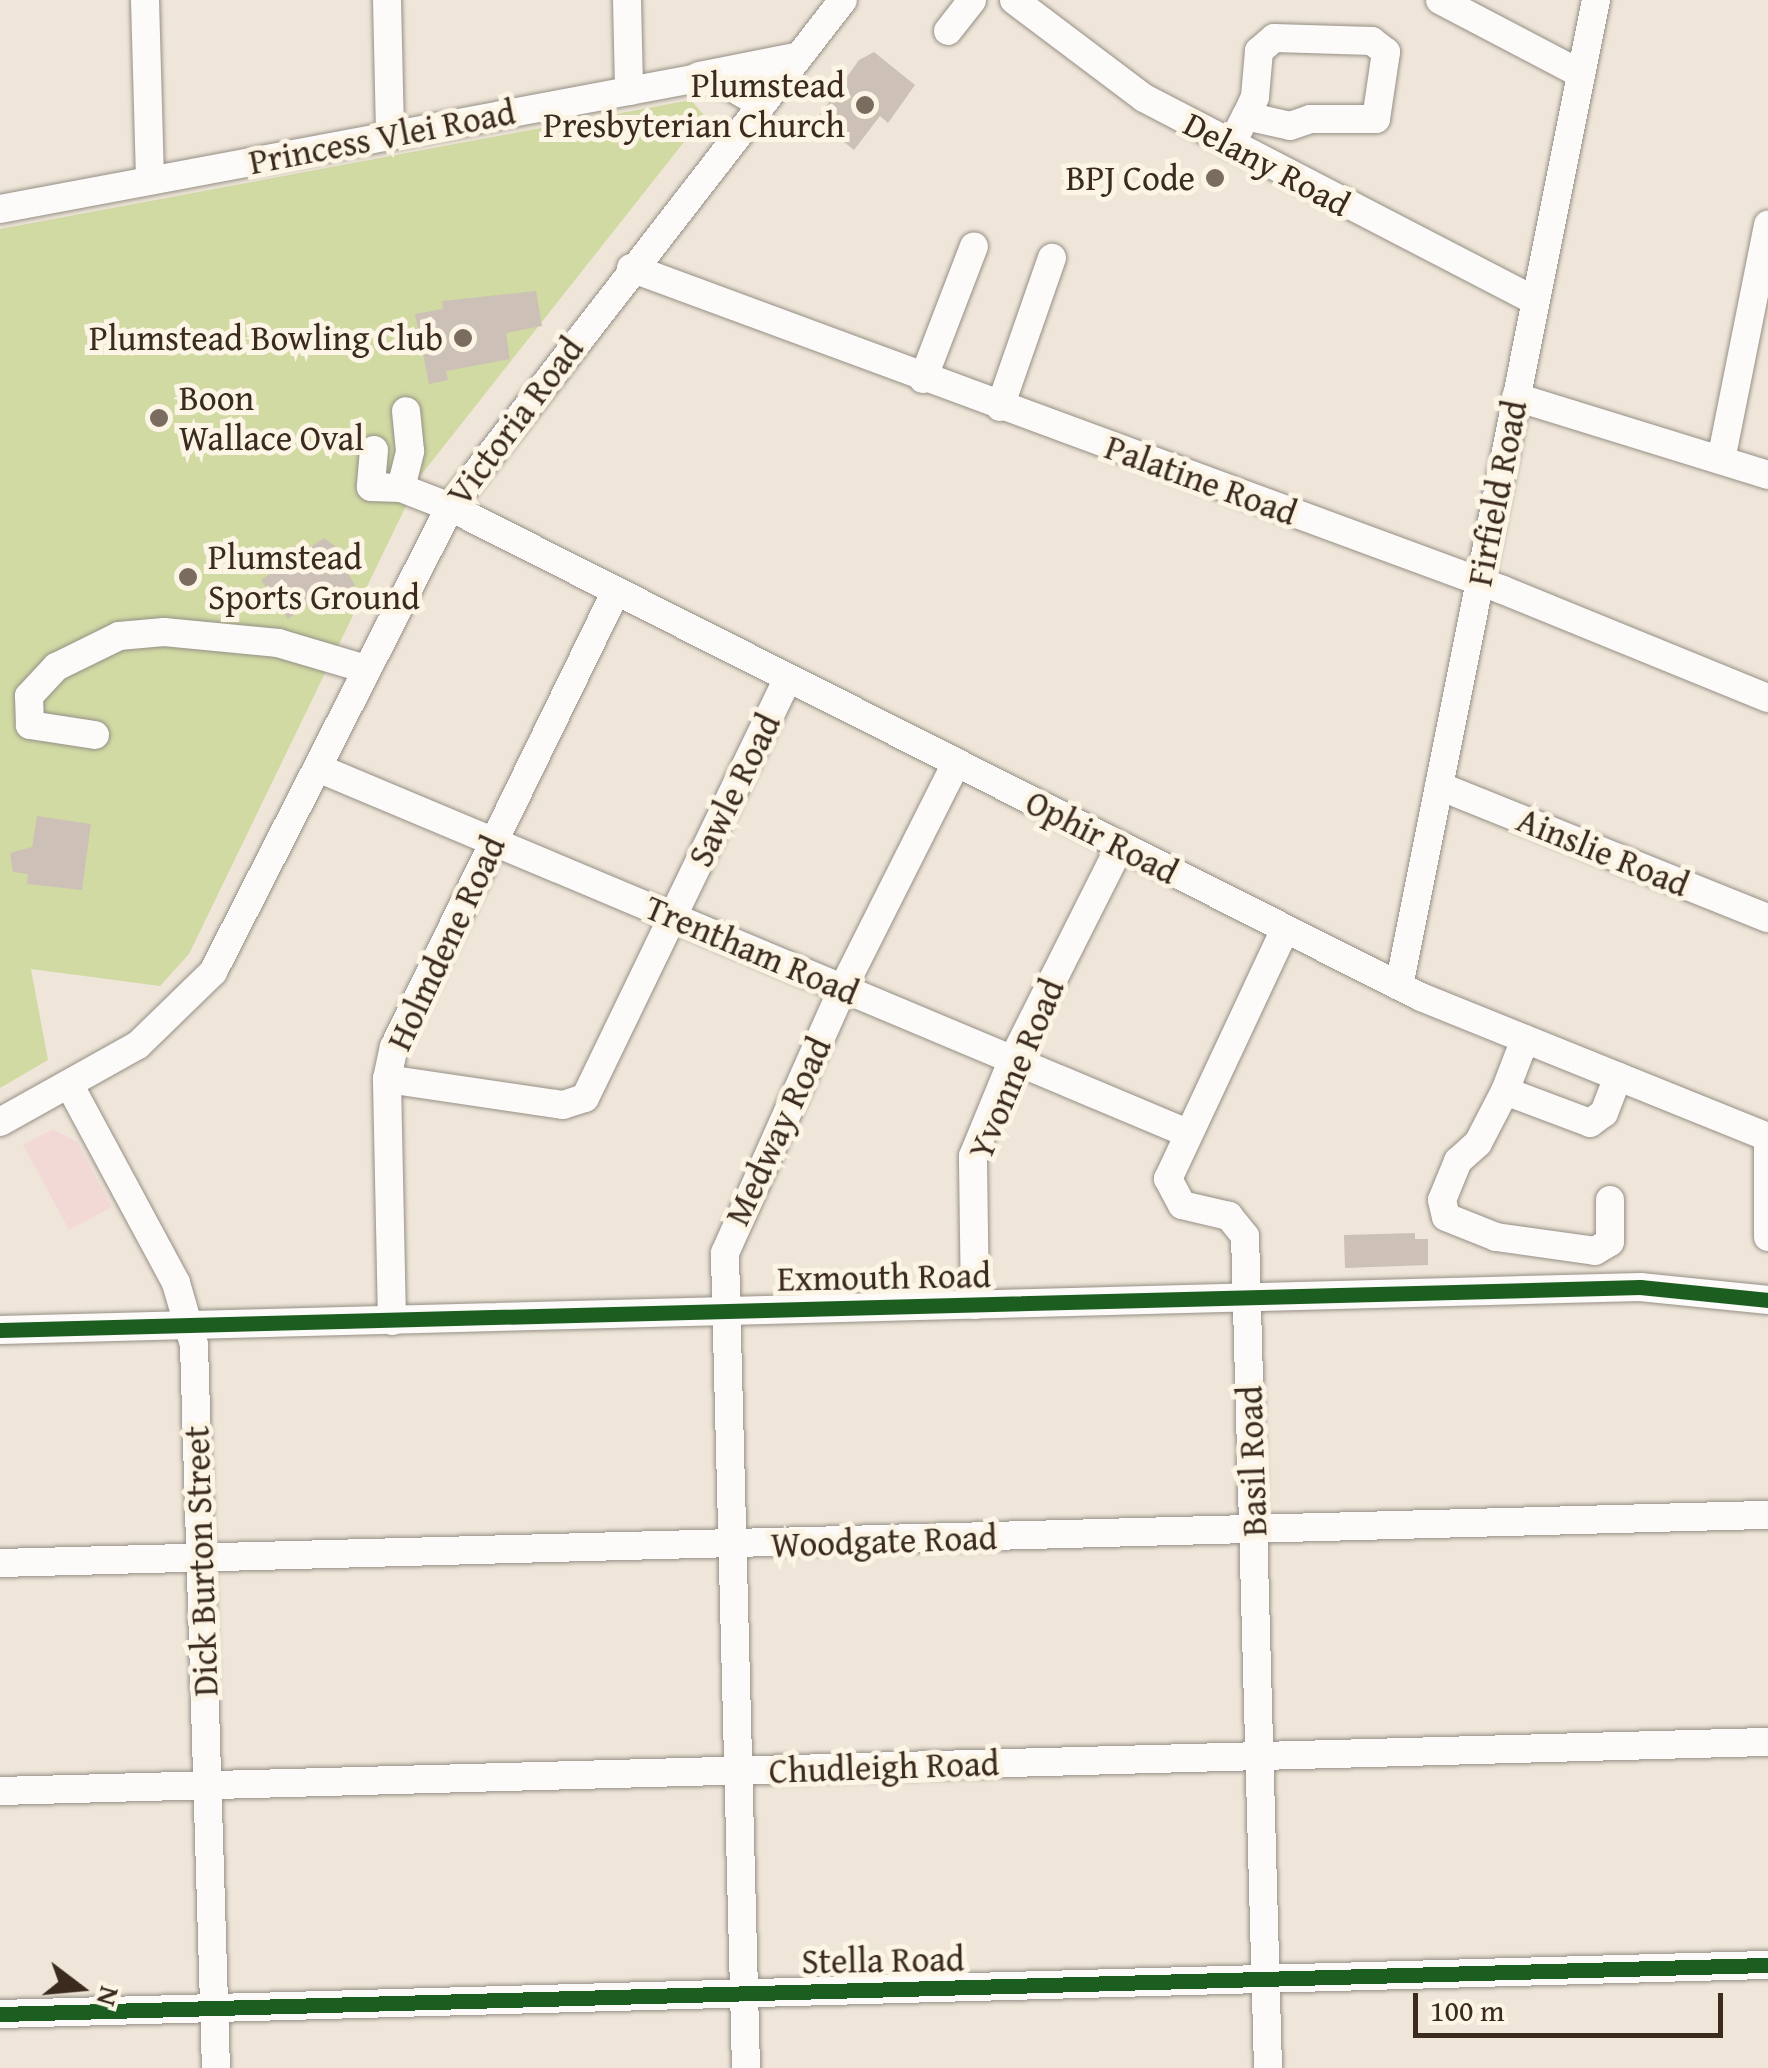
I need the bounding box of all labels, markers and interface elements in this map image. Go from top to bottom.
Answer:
place label: Plumstead Presbyterian Church [543,64,845,146]
street label: Princess Vlei Road [245,91,519,183]
marker: Plumstead Presbyterian Church [854,94,876,116]
street label: Delany Road [1177,103,1357,225]
place label: BPJ Code [1066,157,1195,199]
marker: BPJ Code [1204,167,1226,189]
place label: Plumstead Bowling Club [89,317,443,359]
marker: Plumstead Bowling Club [452,327,474,349]
street label: Victoria Road [438,328,592,514]
place label: Boon Wallace Oval [179,377,364,459]
street label: Firfield Road [1458,397,1536,589]
marker: Boon Wallace Oval [148,407,170,429]
street label: Palatine Road [1099,426,1303,534]
place label: Plumstead Sports Ground [208,536,420,618]
marker: Plumstead Sports Ground [177,566,199,588]
street label: Sawle Road [679,707,789,873]
street label: Ophir Road [1019,781,1185,893]
street label: Ainslie Road [1511,799,1695,905]
street label: Holmdene Road [378,829,514,1057]
street label: Trentham Road [639,886,865,1014]
street label: Yvonne Road [959,972,1073,1166]
street label: Medway Road [716,1030,840,1232]
street label: Exmouth Road [777,1254,991,1300]
street label: Basil Road [1228,1385,1276,1537]
street label: Dick Burton Street [175,1425,227,1697]
street label: Woodgate Road [770,1516,998,1566]
street label: Chudleigh Road [768,1742,1000,1792]
north arrow [30,1938,130,2038]
street label: Stella Road [801,1938,965,1982]
scale bar [1418,1973,1728,2035]
text: N [87,1982,132,2011]
text: 100 m [1430,1988,1504,2032]

